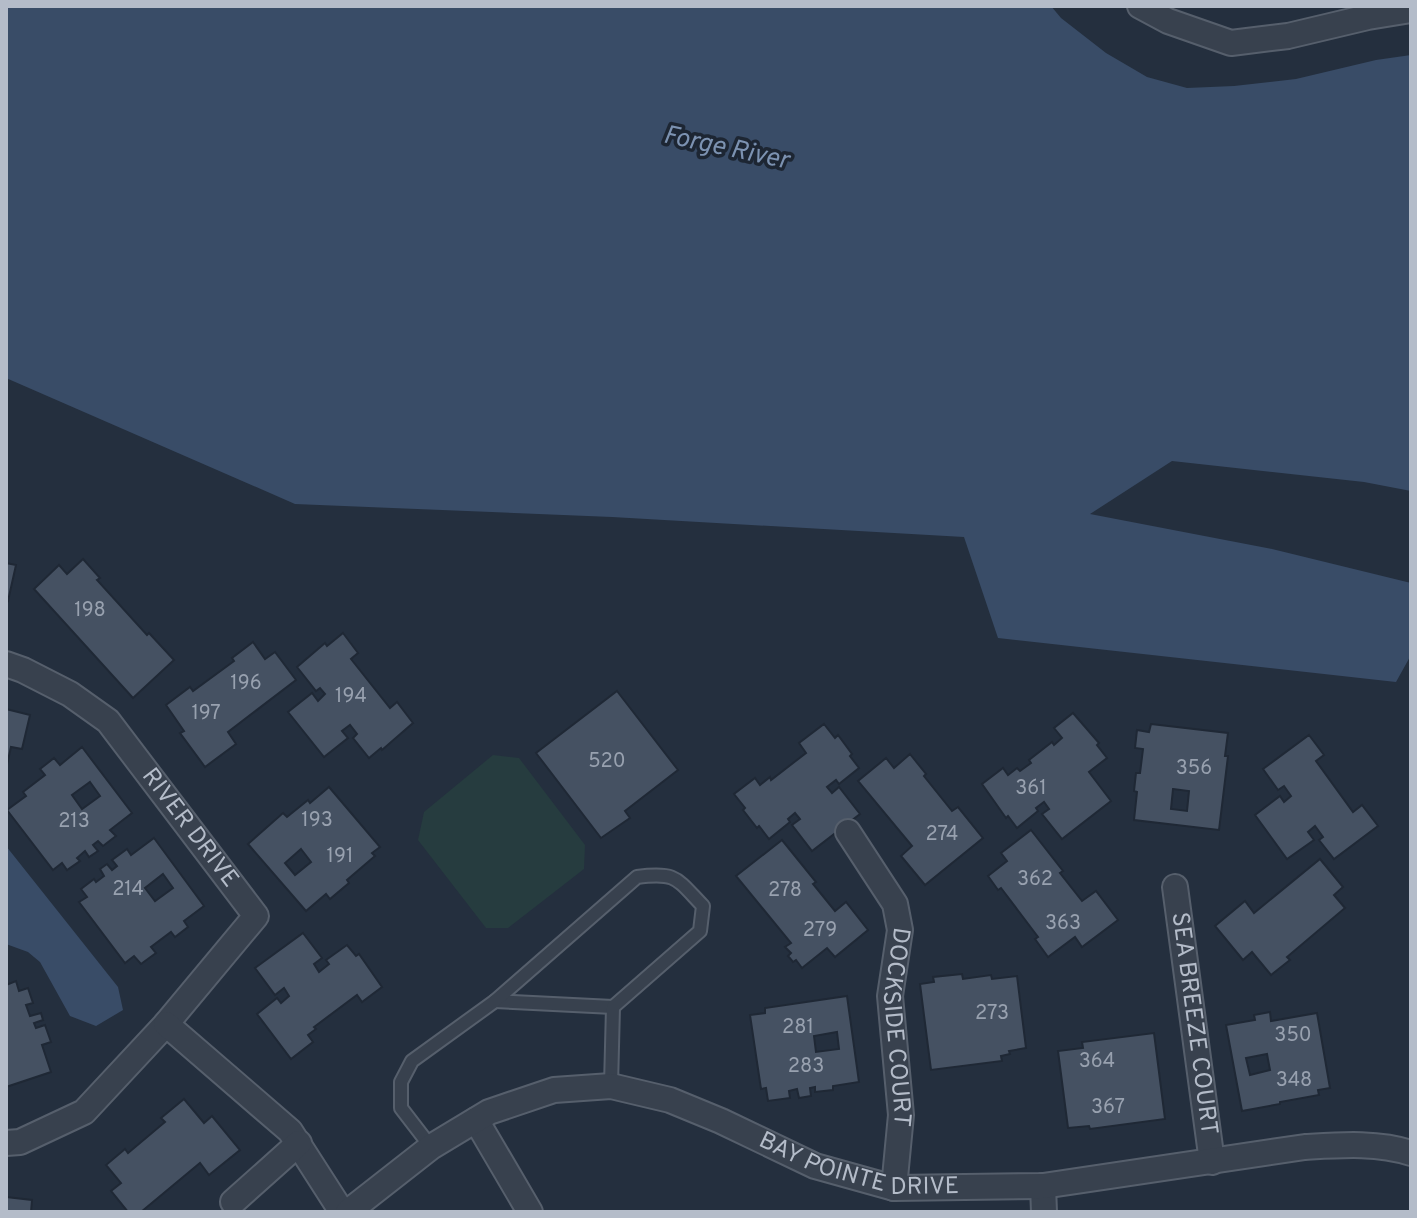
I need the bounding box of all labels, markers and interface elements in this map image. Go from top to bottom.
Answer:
water label: Forge River [660,120,794,179]
house number: 198 [74,598,106,624]
house number: 196 [230,671,262,697]
house number: 194 [335,684,367,710]
house number: 197 [191,701,221,727]
house number: 520 [588,749,626,775]
house number: 356 [1176,756,1212,782]
street label: RIVER DRIVE [134,762,244,894]
house number: 361 [1015,776,1047,802]
house number: 193 [301,808,333,834]
house number: 213 [58,809,90,835]
house number: 274 [926,822,958,848]
house number: 191 [327,844,353,870]
house number: 362 [1017,867,1053,893]
house number: 214 [112,877,144,903]
house number: 278 [768,878,802,904]
house number: 363 [1045,911,1081,937]
street label: SEA BREEZE COURT [1164,911,1223,1137]
house number: 279 [803,918,837,944]
street label: DOCKSIDE COURT [875,925,916,1128]
house number: 273 [975,1001,1009,1027]
house number: 281 [782,1015,814,1041]
house number: 350 [1274,1023,1312,1049]
house number: 364 [1079,1049,1115,1075]
house number: 283 [788,1054,824,1080]
house number: 348 [1276,1068,1312,1094]
house number: 367 [1091,1095,1125,1121]
street label: BAY POINTE DRIVE [754,1126,959,1203]

